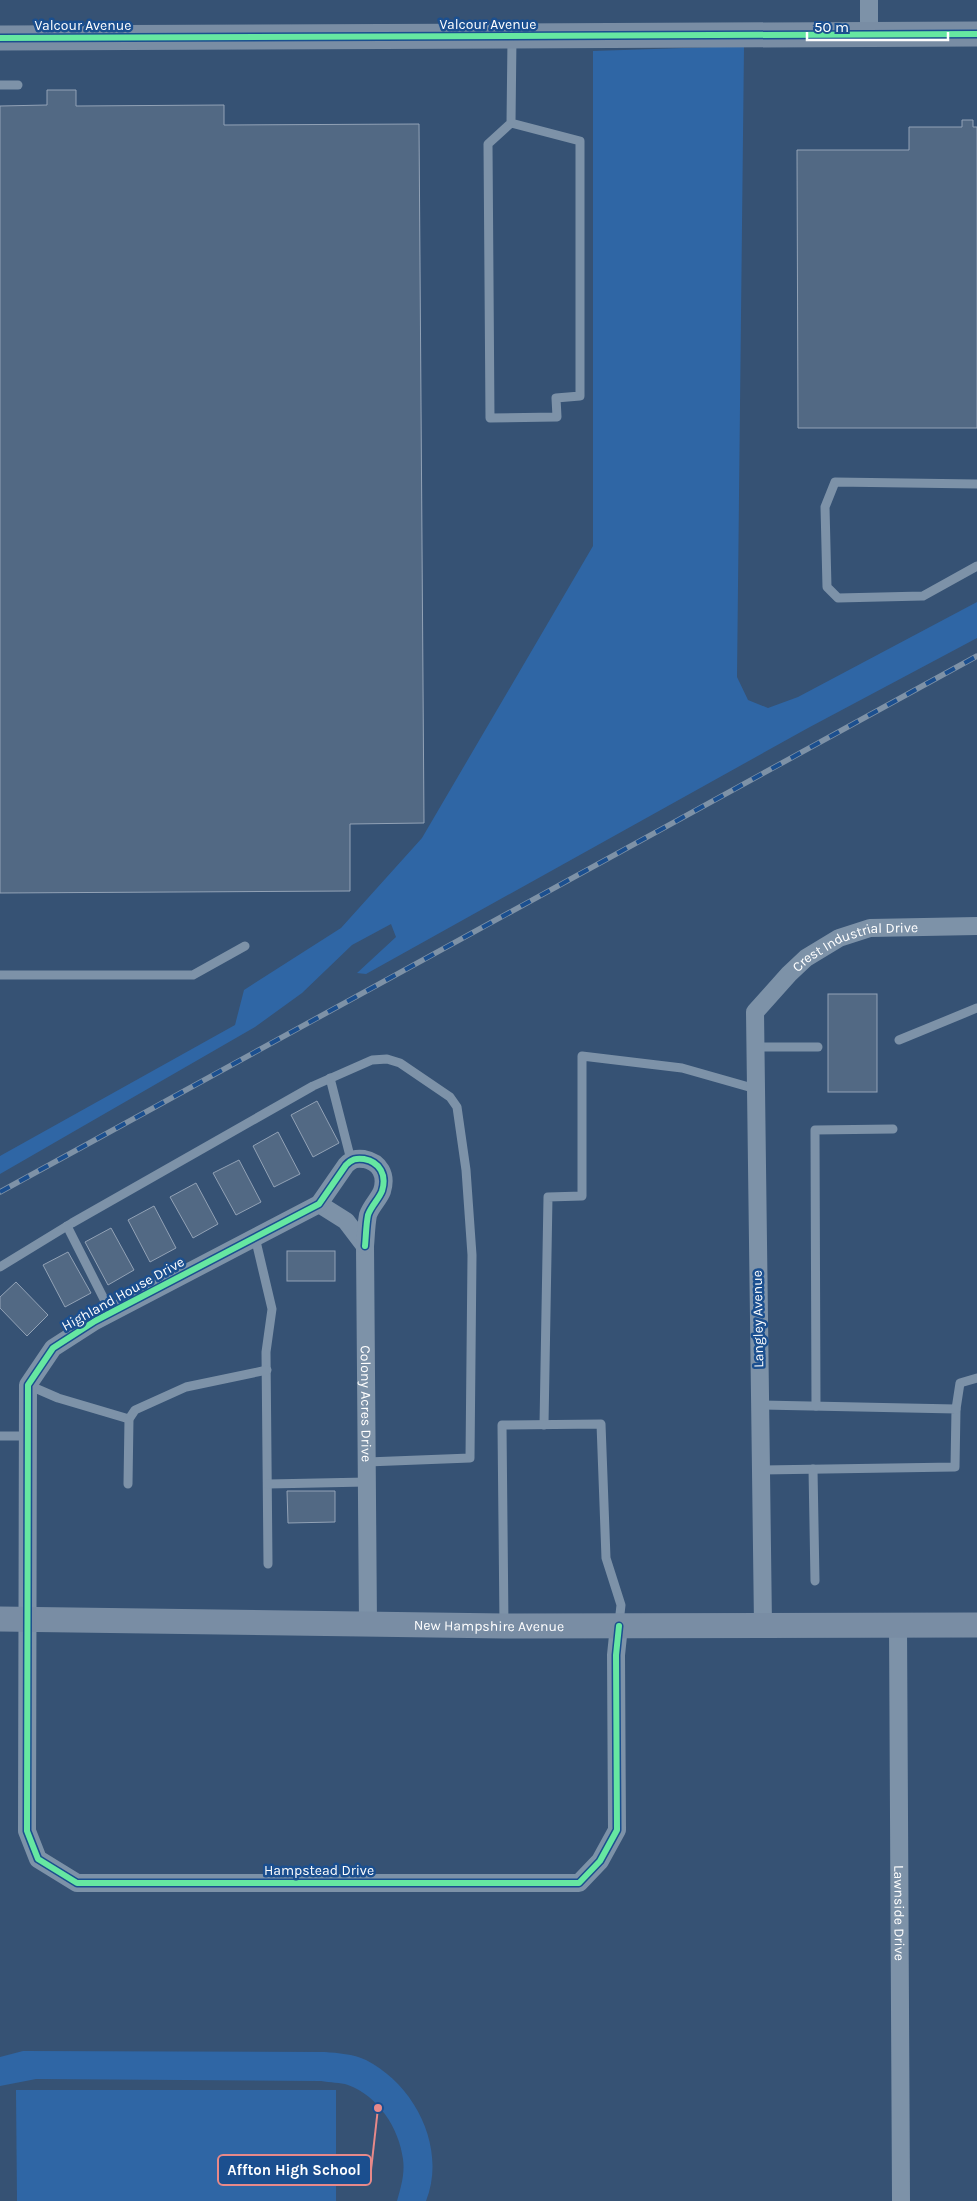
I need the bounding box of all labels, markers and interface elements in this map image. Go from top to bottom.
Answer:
scale bar [807,10,948,42]
street label: Valcour Avenue [440,16,536,33]
street label: Valcour Avenue [35,17,131,34]
text: 50 m [814,18,849,36]
street label: Crest Industrial Drive [788,919,918,975]
street label: Highland House Drive [59,1253,187,1335]
street label: Langley Avenue [749,1270,767,1368]
street label: Colony Acres Drive [357,1345,375,1462]
street label: New Hampshire Avenue [414,1616,564,1635]
street label: Hampstead Drive [264,1862,374,1879]
street label: Lawnside Drive [891,1865,908,1961]
callout: Affton High School [218,2155,371,2185]
text: Affton High School [227,2161,361,2179]

